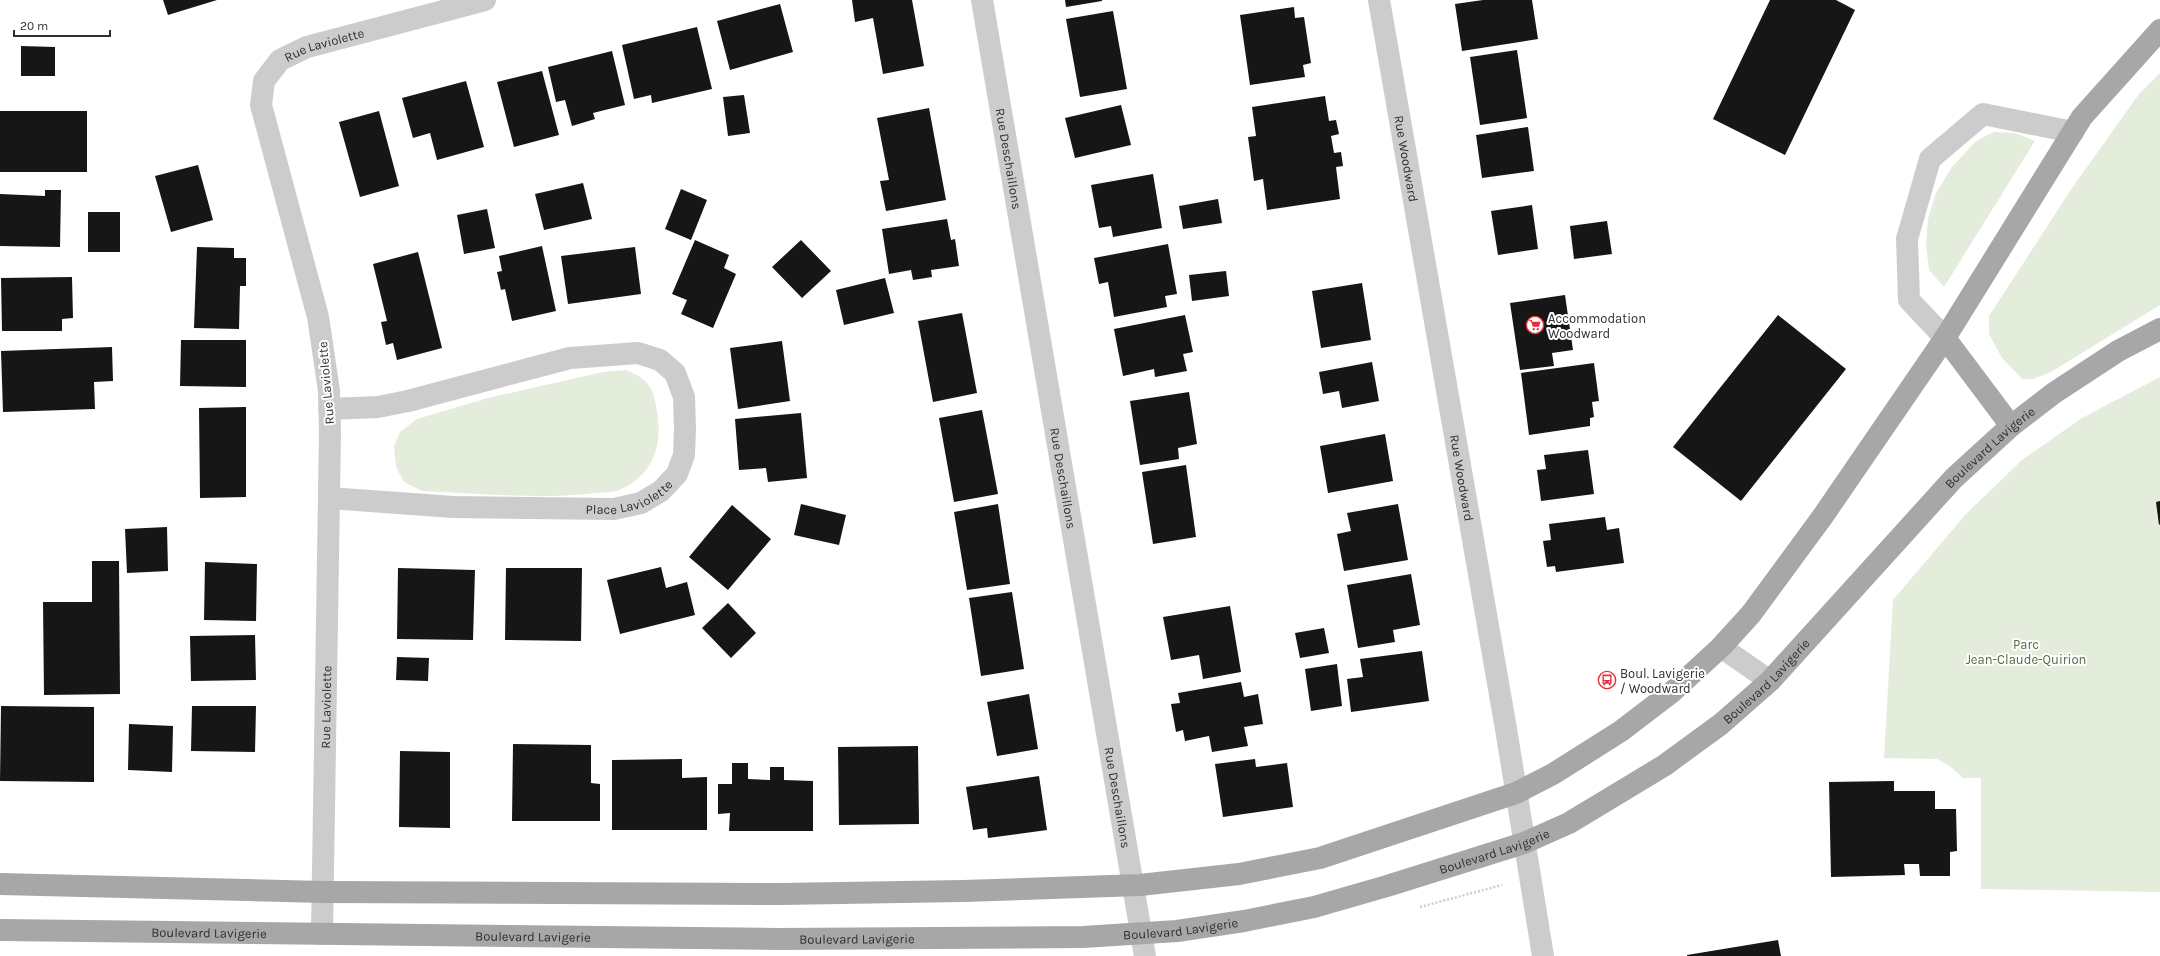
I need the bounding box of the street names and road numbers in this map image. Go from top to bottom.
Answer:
street label: Rue Laviolette [282,25,366,64]
street label: Rue Deschaillons [993,107,1025,211]
street label: Rue Woodward [1392,114,1422,203]
street label: Rue Laviolette [315,341,337,425]
street label: Boulevard Lavigerie [1941,403,2038,491]
street label: Rue Deschaillons [1048,426,1080,530]
street label: Rue Woodward [1447,433,1477,522]
street label: Place Laviolette [586,476,675,517]
street label: Boulevard Lavigerie [1719,635,1813,727]
street label: Rue Laviolette [317,665,334,749]
street label: Rue Deschaillons [1102,746,1134,849]
street label: Boulevard Lavigerie [1437,825,1552,877]
street label: Boulevard Lavigerie [1123,914,1239,942]
street label: Boulevard Lavigerie [151,924,267,941]
street label: Boulevard Lavigerie [475,928,591,944]
street label: Boulevard Lavigerie [799,931,915,946]

